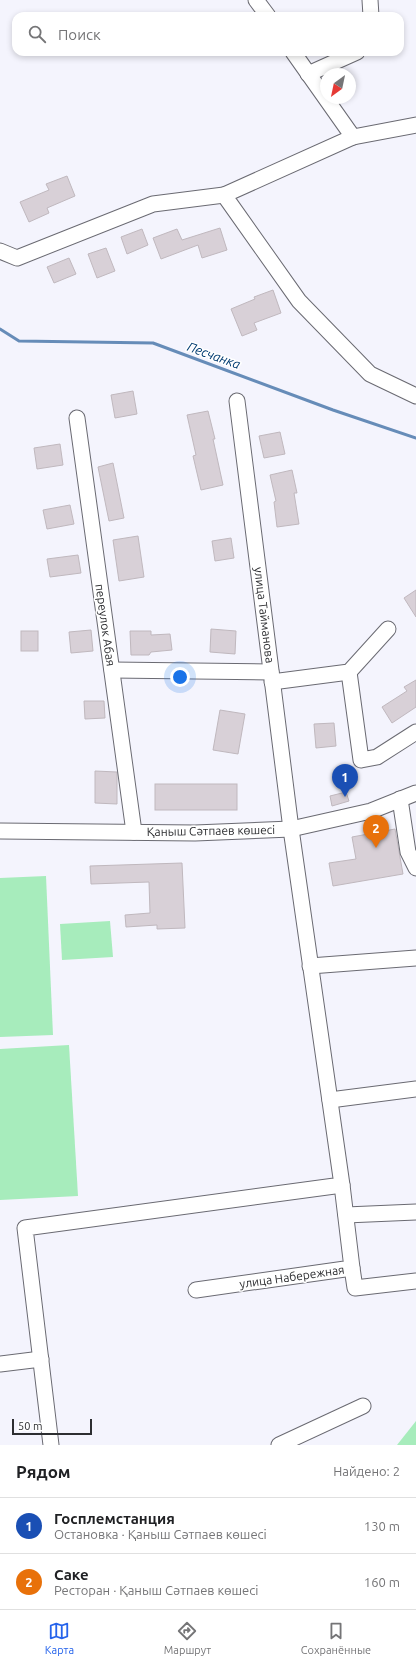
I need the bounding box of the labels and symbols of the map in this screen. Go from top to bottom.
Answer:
north arrow [320,68,356,104]
water label: Песчанка [186,339,242,371]
street label: улица Тайманова [252,566,277,664]
street label: переулок Абая [93,583,118,667]
your location [170,667,190,687]
pin: 1 [332,764,358,797]
pin: 2 [363,815,389,848]
street label: Қаныш Сәтпаев көшесі [147,823,275,838]
street label: улица Набережная [239,1263,345,1290]
scale bar [12,1417,92,1436]

